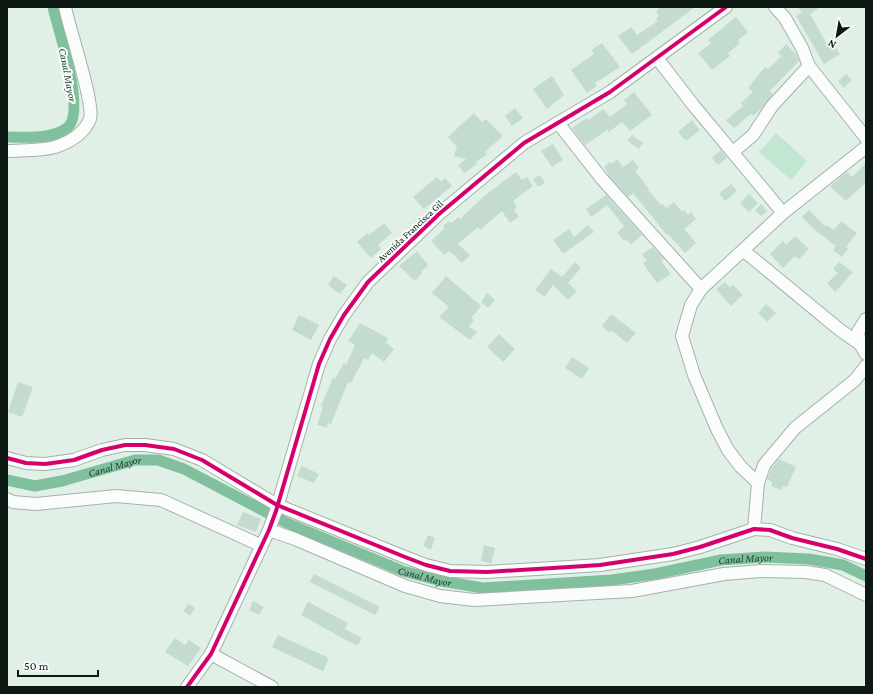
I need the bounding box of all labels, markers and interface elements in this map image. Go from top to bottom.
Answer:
north arrow [817,16,857,56]
text: N [825,37,838,52]
water label: Canal Mayor [56,47,79,104]
street label: Avenida Francisca Gil [375,198,445,264]
water label: Canal Mayor [87,454,142,479]
water label: Canal Mayor [718,551,774,566]
water label: Canal Mayor [396,564,454,589]
scale bar [18,652,98,678]
text: 50 m [24,659,49,673]

